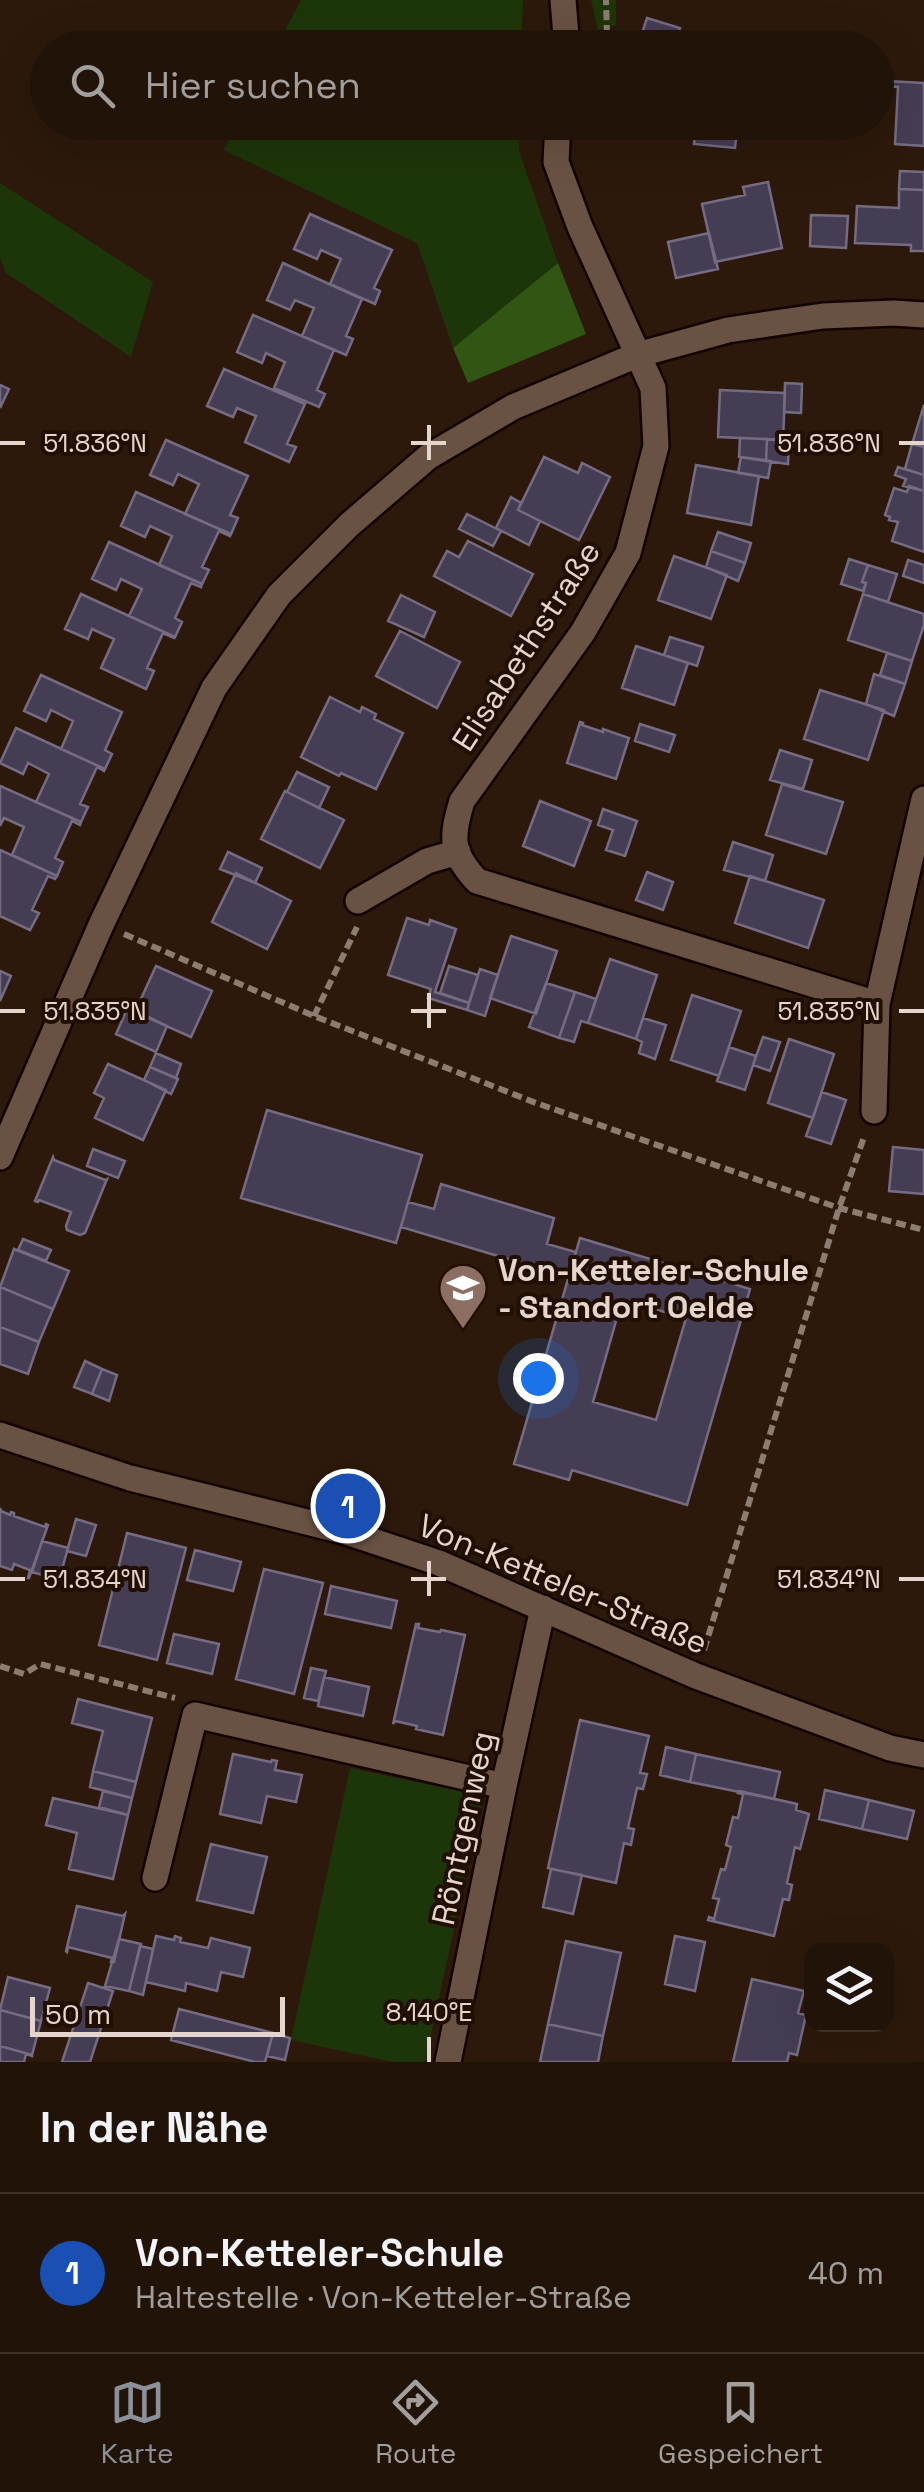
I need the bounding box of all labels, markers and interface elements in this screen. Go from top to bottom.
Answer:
search box [30,30,894,140]
icon: search [65,58,120,113]
text: Hier suchen [145,61,361,109]
text: 51.836°N [43,427,147,459]
text: 51.836°N [777,427,881,459]
street label: Elisabethstraße [443,534,609,758]
text: 51.835°N [43,995,147,1027]
text: 51.835°N [777,995,881,1027]
place label: Von-Ketteler-Schule - Standort Oelde [498,1250,809,1327]
school or university icon: Von-Ketteler-Schule - Standort Oelde [437,1262,489,1330]
your location [513,1353,564,1404]
pin: 1 [316,1468,380,1544]
street label: Von-Ketteler-Straße [412,1505,714,1663]
text: 51.834°N [43,1563,147,1595]
text: 51.834°N [777,1563,881,1595]
street label: Röntgenweg [423,1727,503,1929]
map controls [804,1942,894,2032]
button: layers [804,1942,894,2032]
scale bar [30,1992,285,2036]
text: 50 m [45,1996,111,2032]
text: 8.140°E [386,1996,472,2028]
text: In der Nähe [40,2101,268,2154]
text: Von-Ketteler-Schule [135,2229,504,2277]
text: 1 [65,2253,80,2293]
text: 40 m [808,2253,884,2293]
text: Haltestelle · Von-Ketteler-Straße [135,2277,632,2317]
tab: Karte [101,2375,174,2471]
tab: Route [375,2375,456,2471]
tab: Gespeichert [658,2375,823,2471]

